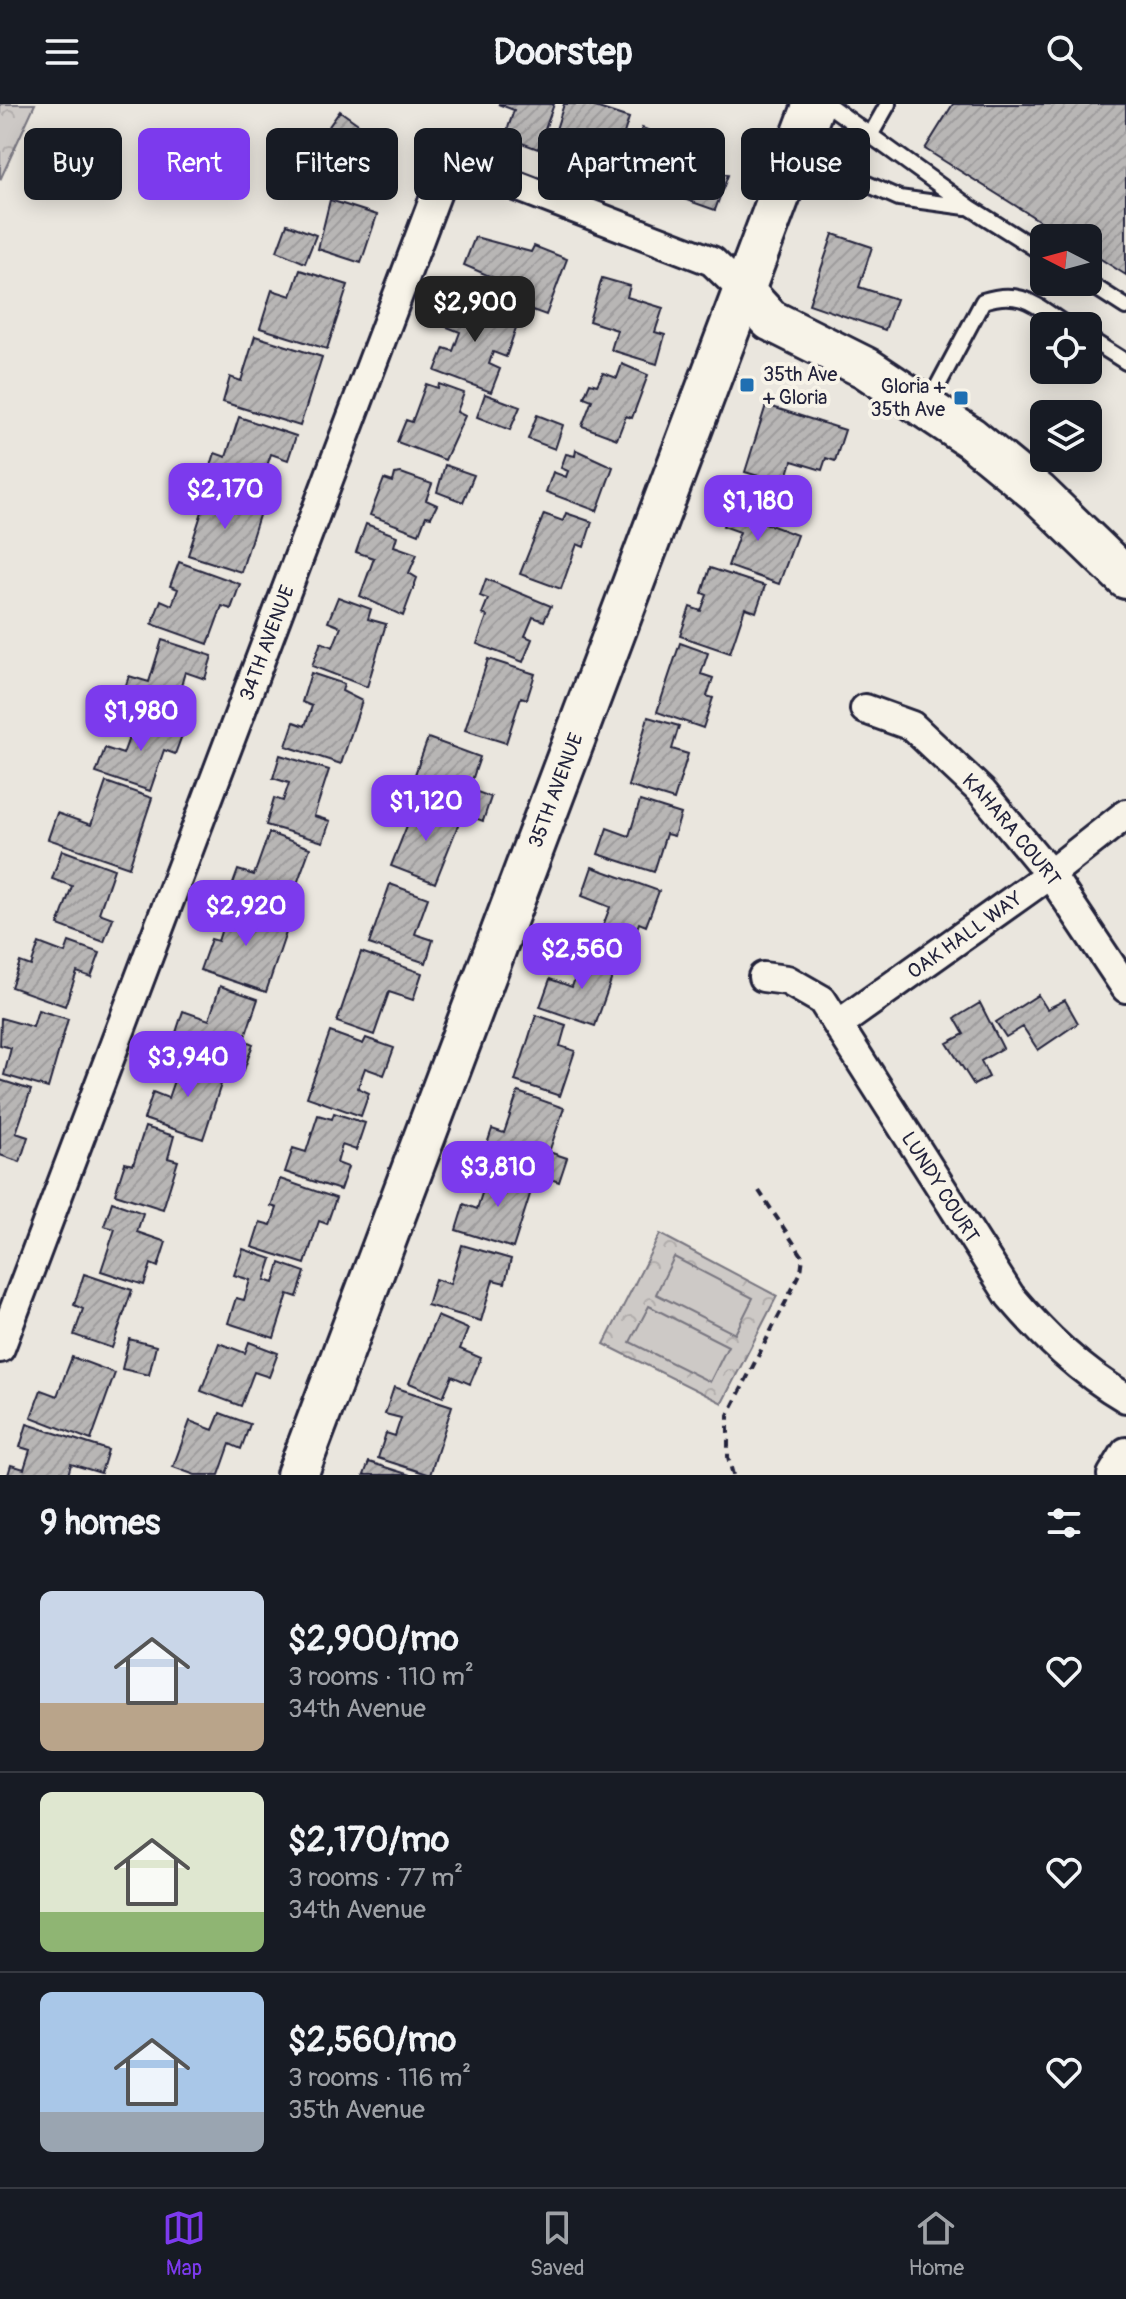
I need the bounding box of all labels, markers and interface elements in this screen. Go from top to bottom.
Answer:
icon: menu [40,30,84,74]
text: Doorstep [493,30,633,75]
icon: search [1042,30,1086,74]
chip: Buy [24,128,122,200]
chip: Rent [138,128,250,200]
chip: Filters [266,128,398,200]
chip: New [414,128,522,200]
chip: Apartment [538,128,725,200]
chip: House [741,128,870,200]
north arrow [1030,224,1102,296]
map controls [1030,224,1102,472]
pin: $2,900 [410,276,540,344]
text: $2,900 [433,286,517,318]
button: locate [1030,312,1102,384]
place label: 35th Ave + Gloria [762,362,838,410]
place label: Gloria + 35th Ave [871,374,946,422]
marker: 35th Ave + Gloria [738,376,756,394]
marker: Gloria + 35th Ave [952,389,970,407]
button: layers [1030,400,1102,472]
pin: $2,170 [160,463,290,531]
text: $2,170 [187,473,263,505]
pin: $1,180 [693,475,823,543]
text: $1,180 [722,485,794,517]
street label: 34TH AVENUE [234,582,300,704]
pin: $1,980 [76,685,206,753]
text: $1,980 [103,695,179,727]
street label: 35TH AVENUE [523,729,589,851]
street label: KAHARA COURT [957,768,1066,891]
pin: $1,120 [361,775,491,843]
text: $1,120 [389,785,463,817]
pin: $2,920 [181,880,311,948]
street label: OAK HALL WAY [902,886,1027,985]
text: $2,920 [206,890,286,922]
pin: $2,560 [517,923,647,991]
text: $2,560 [541,933,623,965]
pin: $3,940 [123,1031,253,1099]
text: $3,940 [147,1041,229,1073]
street label: LUNDY COURT [896,1127,985,1247]
pin: $3,810 [433,1141,563,1209]
text: $3,810 [460,1151,536,1183]
icon: filters [1042,1501,1086,1545]
text: 9 homes [40,1502,160,1545]
text: $2,900/mo [288,1618,459,1661]
icon: home [104,1623,200,1719]
icon: heart [1042,1649,1086,1693]
text: 3 rooms · 110 m² [288,1661,474,1693]
text: 34th Avenue [288,1693,426,1725]
text: $2,170/mo [288,1819,449,1862]
icon: home [104,1824,200,1920]
icon: heart [1042,1850,1086,1894]
text: 3 rooms · 77 m² [288,1862,463,1894]
text: 34th Avenue [288,1894,426,1926]
text: $2,560/mo [288,2019,456,2062]
icon: home [104,2024,200,2120]
icon: heart [1042,2050,1086,2094]
text: 3 rooms · 116 m² [288,2062,471,2094]
text: 35th Avenue [288,2094,425,2126]
tab: Map [162,2206,206,2282]
tab: Saved [530,2206,585,2282]
tab: Home [909,2206,964,2282]

